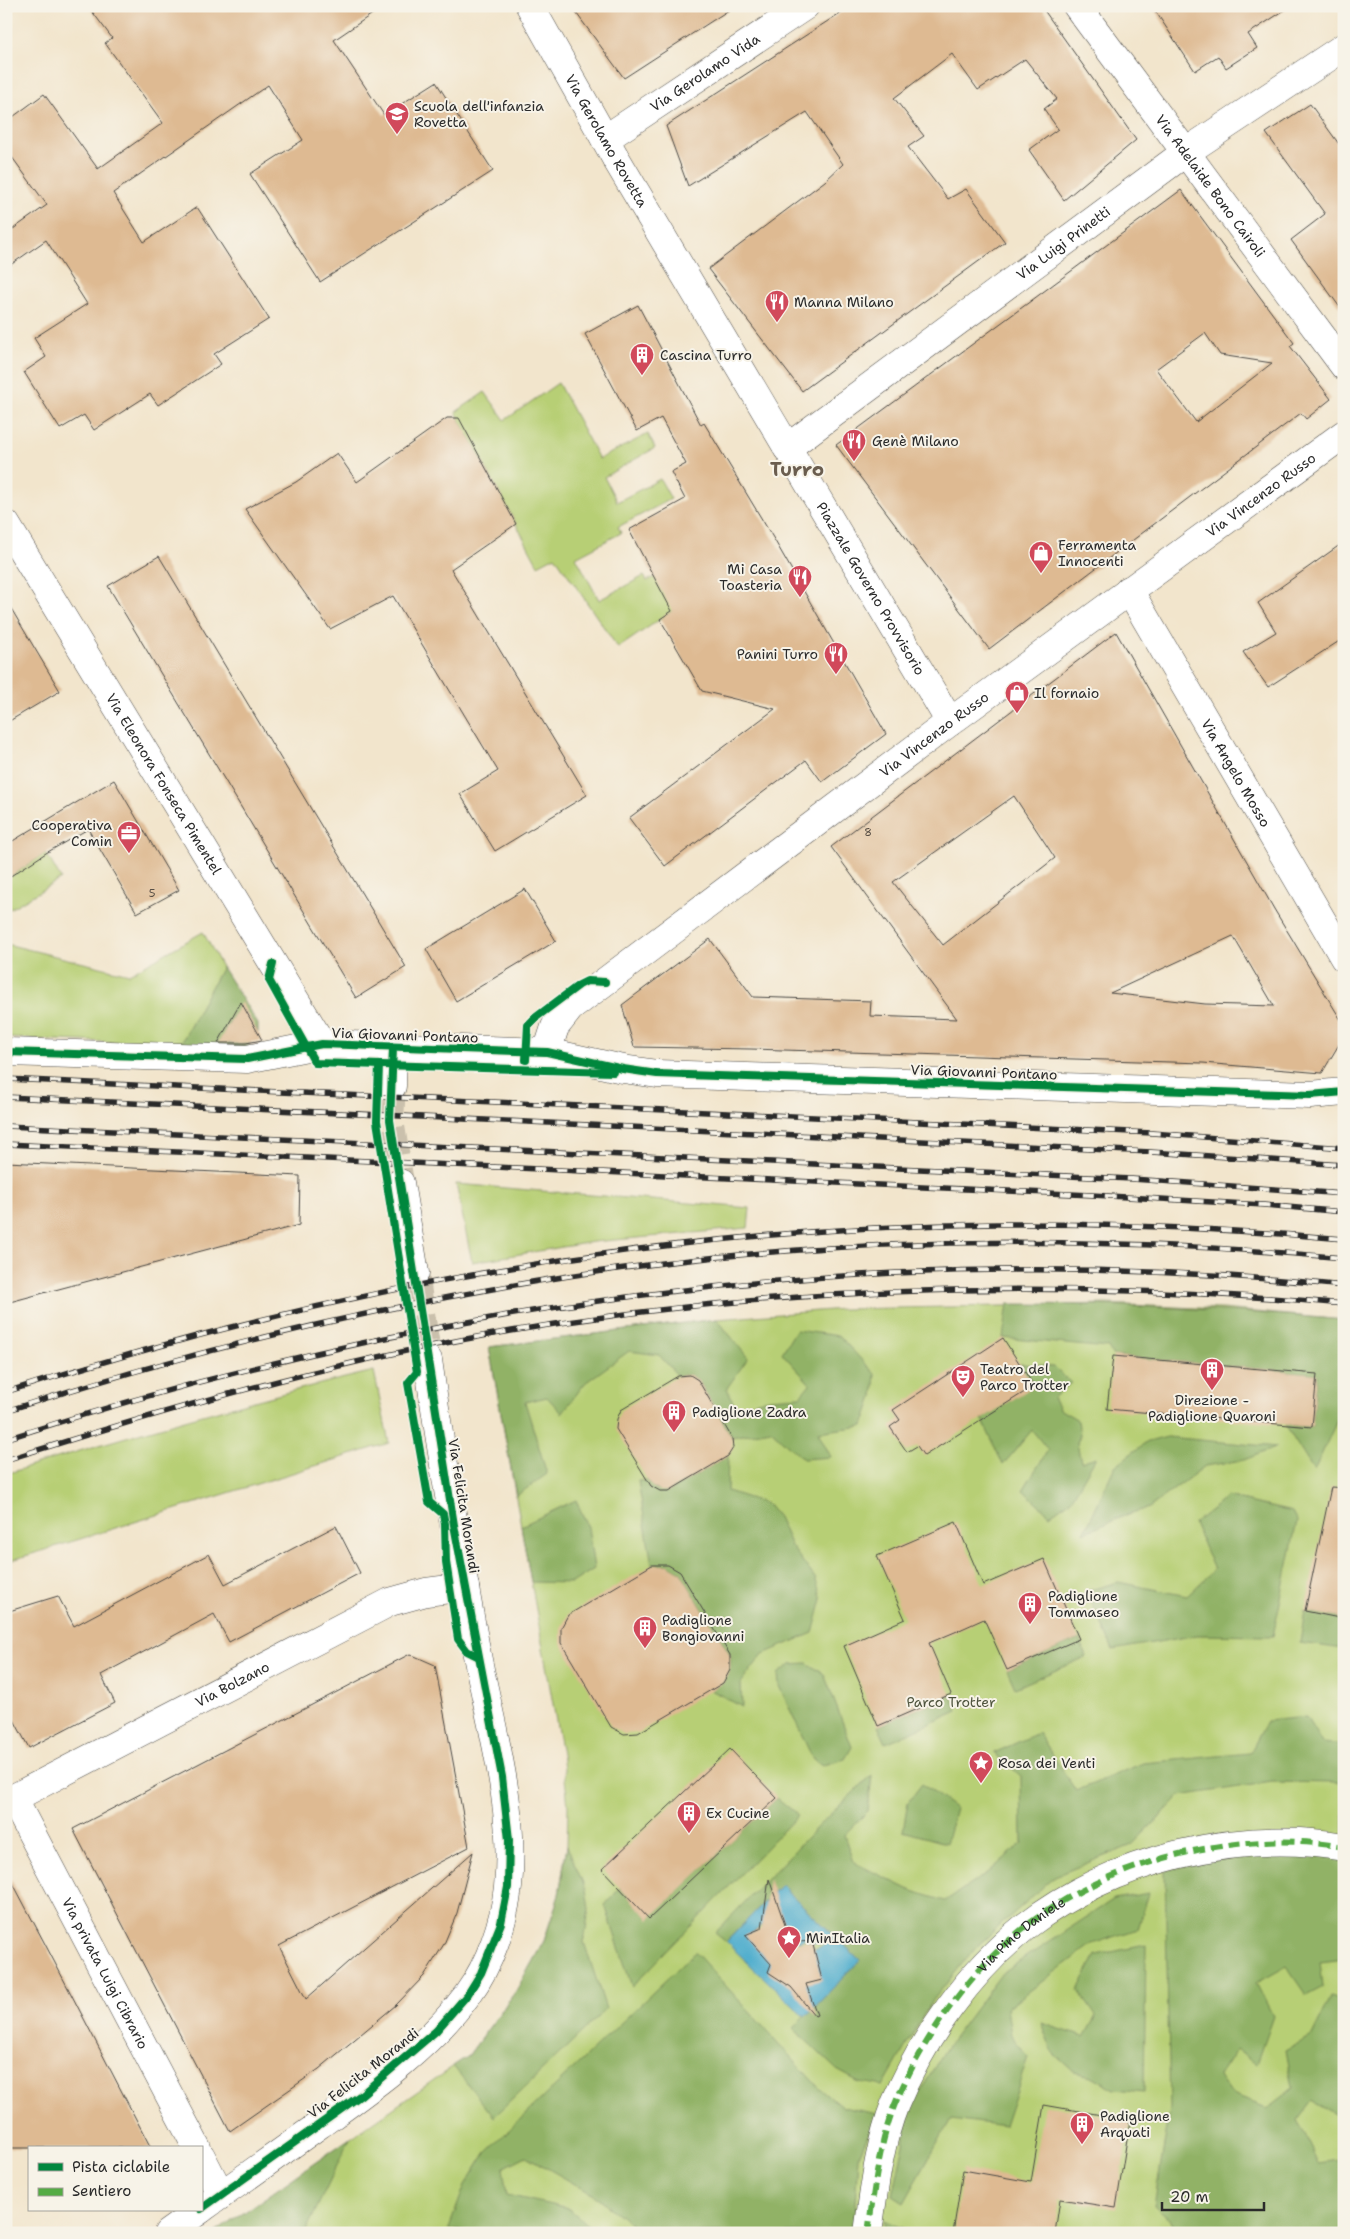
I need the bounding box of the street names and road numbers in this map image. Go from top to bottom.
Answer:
street label: Via Gerolamo Vida [647,29,764,116]
street label: Via Gerolamo Rovetta [561,71,652,211]
street label: Via Adelaide Bono Cairoli [1152,111,1269,261]
street label: Via Luigi Prinetti [1013,202,1114,284]
street label: Via Vincenzo Russo [1202,449,1319,541]
street label: Piazzale Governo Provvisorio [813,499,929,678]
street label: Via Vincenzo Russo [876,688,992,781]
street label: Via Eleonora Fonseca Pimentel [102,690,226,878]
street label: Via Angelo Mosso [1197,716,1275,830]
street label: Via Giovanni Pontano [331,1023,479,1047]
street label: Via Giovanni Pontano [910,1060,1058,1084]
street label: Via Felicita Morandi [444,1437,484,1575]
street label: Via Bolzano [192,1657,272,1711]
street label: Via Pino Daniele [973,1893,1069,1976]
street label: Via privata Luigi Cibrario [58,1894,152,2052]
street label: Via Felicita Morandi [304,2024,422,2122]

